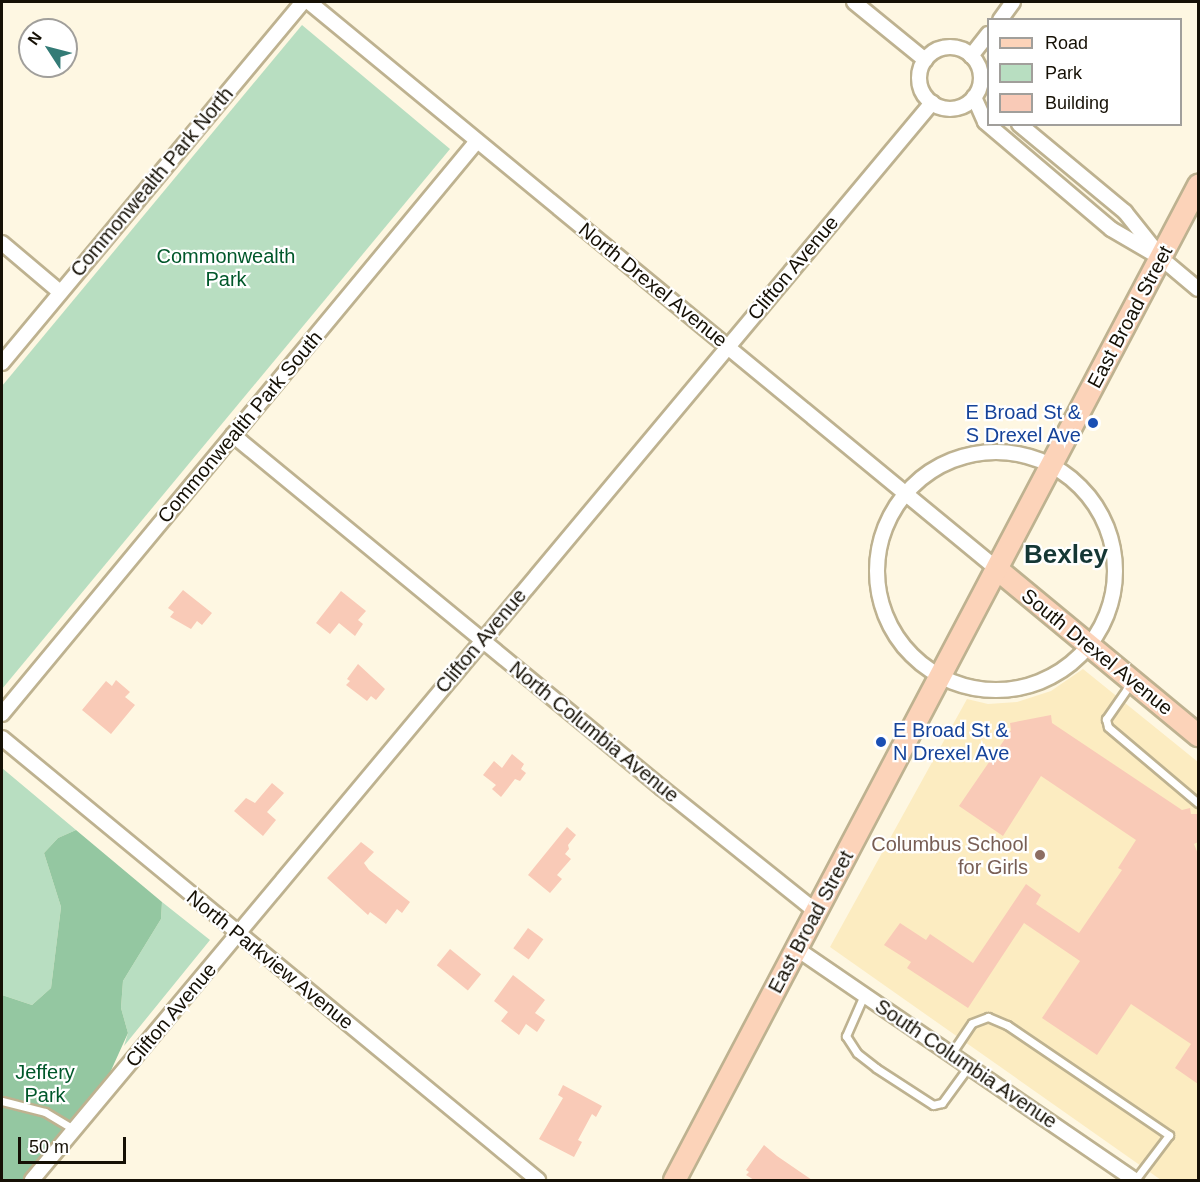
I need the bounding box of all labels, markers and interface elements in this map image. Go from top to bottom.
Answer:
north arrow [18,18,78,78]
legend [987,18,1182,126]
text: N [24,29,45,48]
text: Road [1045,33,1088,53]
text: Park [1045,63,1082,83]
street label: Commonwealth Park North [66,82,238,282]
text: Building [1045,93,1109,113]
street label: Clifton Avenue [742,211,844,325]
street label: North Drexel Avenue [573,217,733,353]
street label: East Broad Street [1082,242,1178,392]
park label: Commonwealth Park [157,244,295,291]
street label: Commonwealth Park South [153,326,327,528]
place label: E Broad St & S Drexel Ave [965,400,1081,447]
marker: E Broad St & S Drexel Ave [1086,416,1100,430]
district label: Bexley [1024,539,1108,571]
street label: South Drexel Avenue [1016,583,1178,721]
street label: Clifton Avenue [430,584,532,698]
street label: North Columbia Avenue [504,656,684,808]
place label: E Broad St & N Drexel Ave [893,718,1010,765]
marker: E Broad St & N Drexel Ave [874,735,888,749]
place label: Columbus School for Girls [871,832,1028,879]
street label: East Broad Street [763,847,859,997]
marker: Columbus School for Girls [1033,848,1047,862]
street label: North Parkview Avenue [181,885,359,1035]
street label: Clifton Avenue [120,958,222,1072]
street label: South Columbia Avenue [870,994,1062,1134]
park label: Jeffery Park [15,1061,75,1108]
scale bar [21,1125,129,1163]
text: 50 m [29,1137,69,1157]

